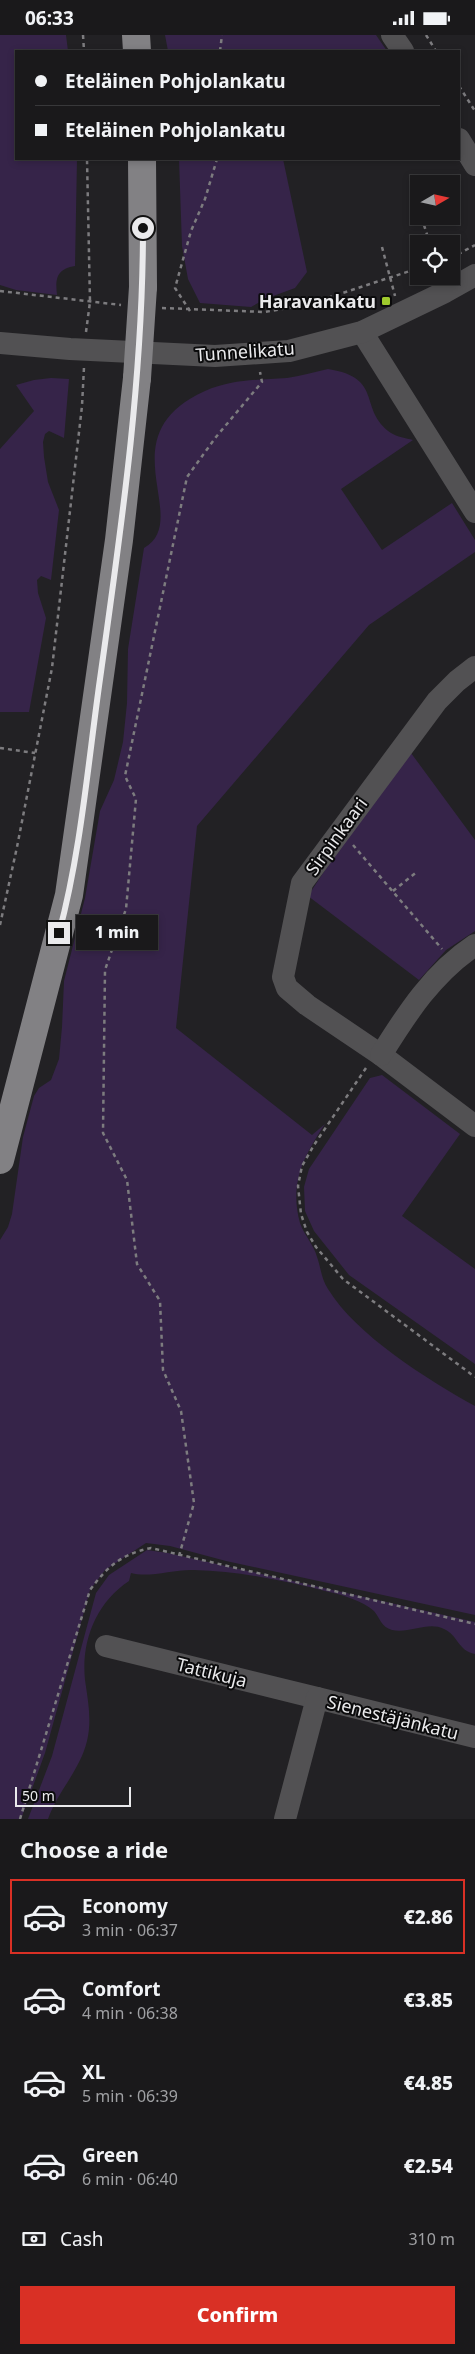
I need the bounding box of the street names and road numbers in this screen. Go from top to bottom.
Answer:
street label: Tunnelikatu [195,336,295,366]
street label: Sirpinkaari [300,792,372,880]
street label: Tattikuja [174,1652,250,1692]
street label: Sienestäjänkatu [325,1689,461,1745]

